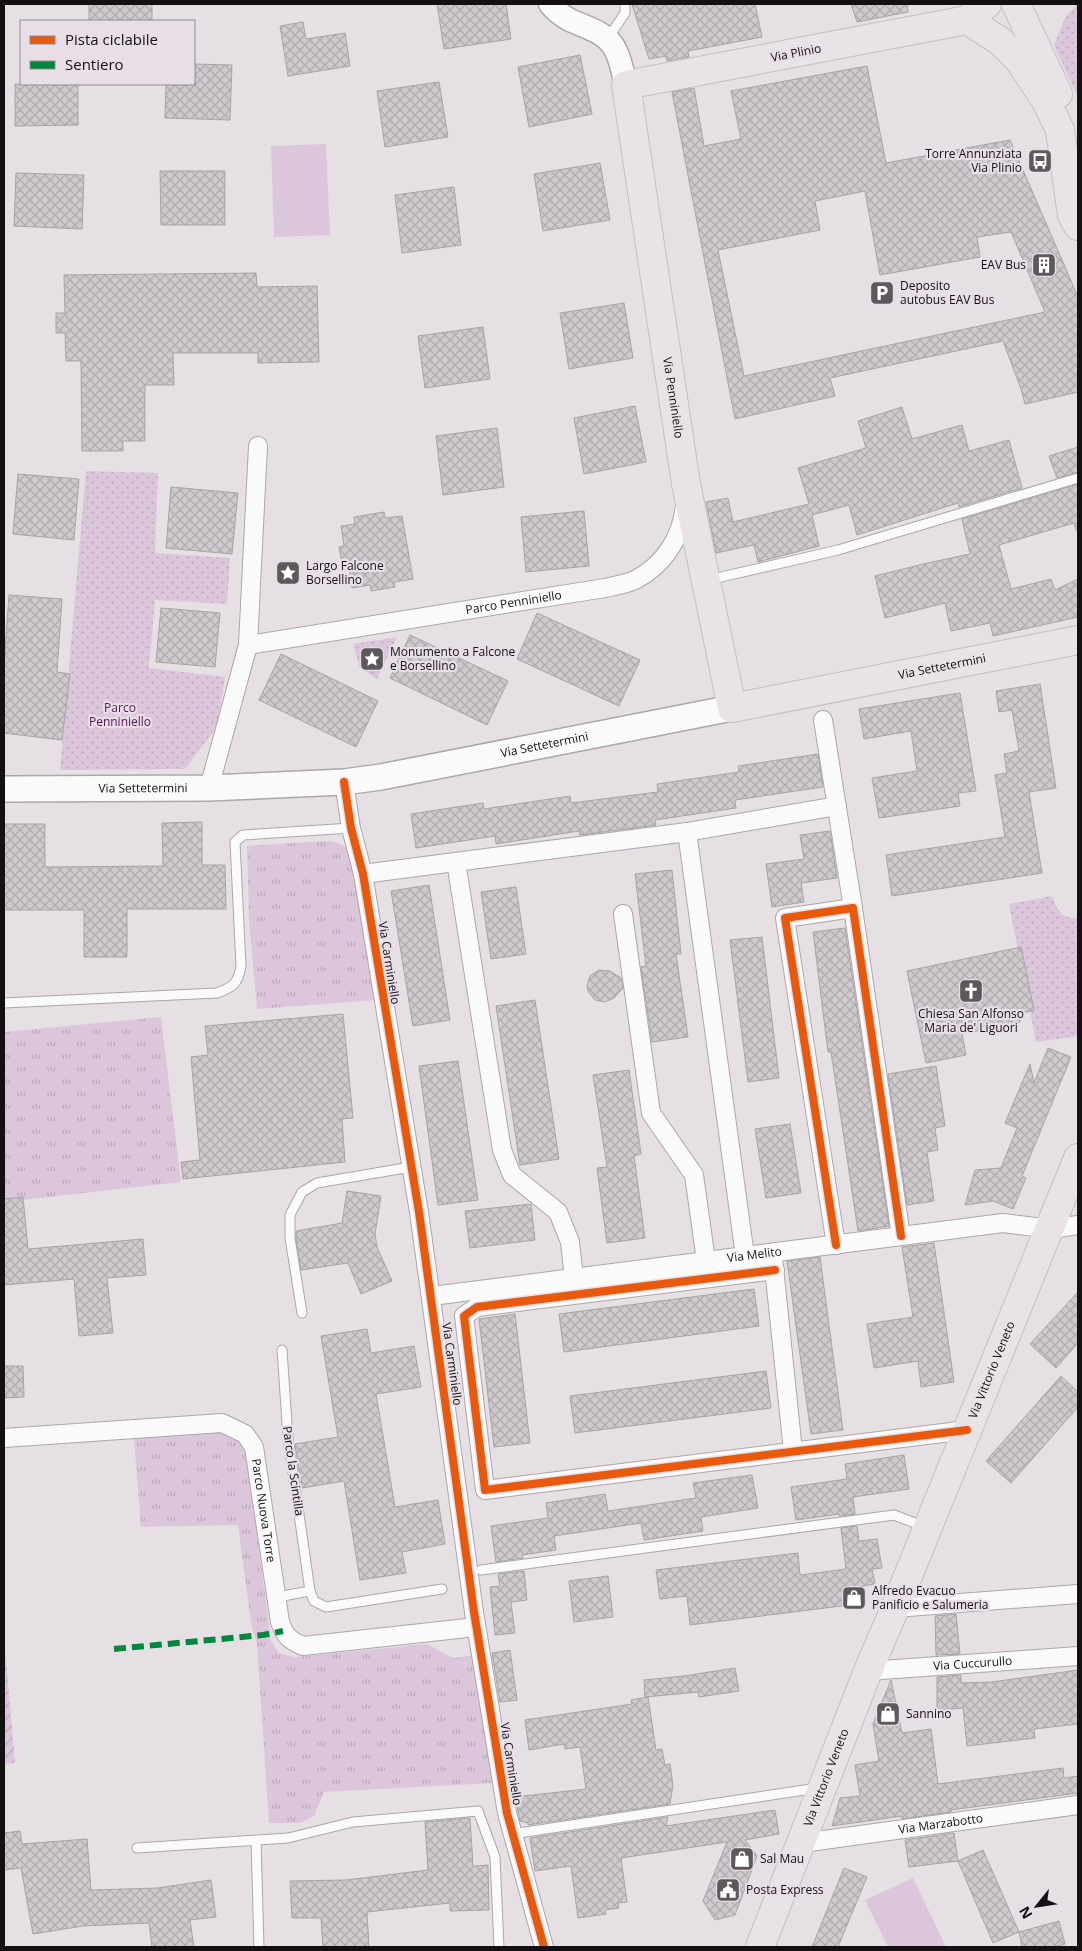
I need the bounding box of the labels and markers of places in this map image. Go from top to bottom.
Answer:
place label: Torre Annunziata Via Plinio [925,145,1022,176]
bus stop icon: Torre Annunziata Via Plinio [1027,148,1053,174]
building icon: EAV Bus [1031,252,1057,278]
place label: EAV Bus [981,256,1026,273]
place label: Deposito autobus EAV Bus [900,277,995,308]
parking icon: Deposito autobus EAV Bus [869,280,895,306]
place label: Largo Falcone Borsellino [306,557,384,588]
place icon: Largo Falcone Borsellino [275,560,301,586]
place label: Monumento a Falcone e Borsellino [390,643,516,674]
place icon: Monumento a Falcone e Borsellino [359,646,385,672]
church icon: Chiesa San Alfonso Maria de' Liguori [958,978,984,1004]
place label: Chiesa San Alfonso Maria de' Liguori [918,1005,1024,1036]
place label: Alfredo Evacuo Panificio e Salumeria [872,1582,988,1613]
shop icon: Alfredo Evacuo Panificio e Salumeria [841,1585,867,1611]
shop icon: Sannino [875,1701,901,1727]
place label: Sannino [906,1705,952,1722]
shop icon: Sal Mau [729,1846,755,1872]
place label: Sal Mau [760,1850,804,1867]
public building icon: Posta Express [715,1877,741,1903]
place label: Posta Express [746,1881,824,1898]

